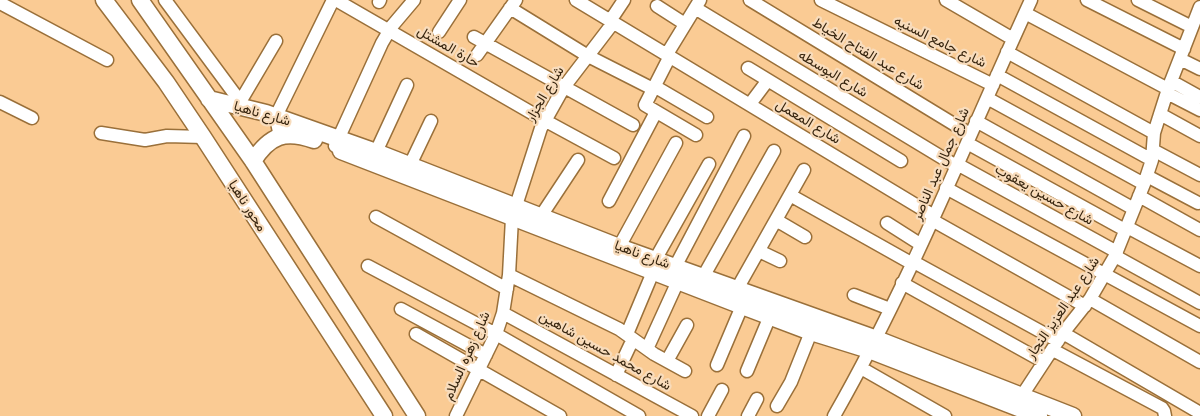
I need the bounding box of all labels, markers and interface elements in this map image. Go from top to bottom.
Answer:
street label: شارع جامع السنيه [891,12,989,72]
street label: شارع عبد الفتاح الخياط [809,14,927,94]
street label: حارة المشتل [414,23,482,71]
street label: شارع البوسطه [795,47,871,101]
street label: شارع الجزار [522,63,568,125]
street label: شارع المعمل [773,96,843,148]
street label: شارع ناهيا [232,98,292,130]
street label: شارع جمال عبد الناصر [909,105,973,223]
street label: شارع حسين يعقوب [992,161,1096,229]
street label: محور ناهيا [224,177,270,235]
street label: شارع ناهيا [612,237,672,273]
street label: شارع عبد العزيز النجار [1023,254,1103,362]
street label: شارع محمد حسين شاهين [536,308,674,394]
street label: شارع زهره السلام [440,309,494,403]

